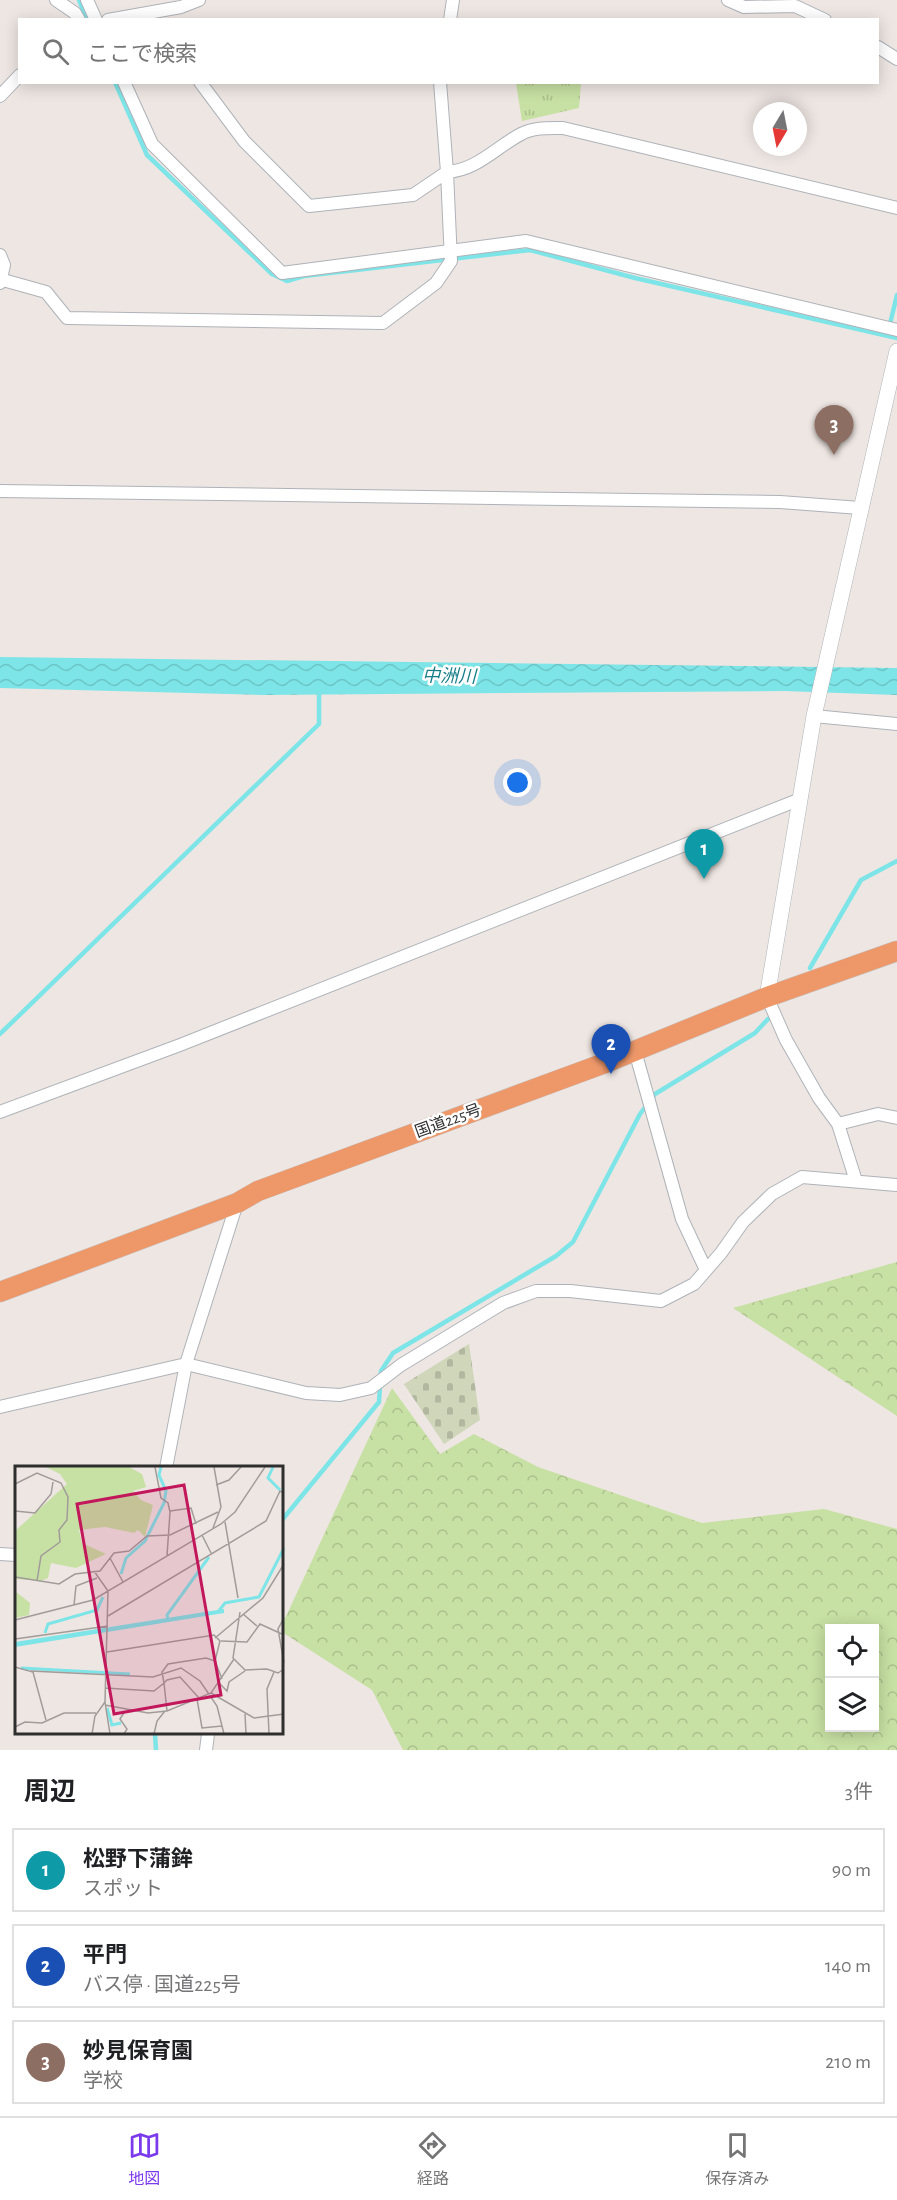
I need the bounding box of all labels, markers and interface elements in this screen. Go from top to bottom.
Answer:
search box [18,18,879,84]
icon: search [39,35,72,68]
text: ここで検索 [87,43,197,65]
north arrow [753,102,807,156]
pin: 3 [814,406,854,455]
water label: 中洲川 [422,666,478,687]
your location [503,768,532,797]
pin: 1 [684,830,724,879]
pin: 2 [592,1024,630,1074]
street label: 国道225号 [412,1101,483,1140]
inset map [15,1466,284,1735]
map controls [825,1624,879,1732]
button: locate [825,1624,879,1678]
button: layers [825,1678,879,1732]
text: 周辺 [24,1779,76,1805]
text: 3件 [845,1782,873,1802]
text: 松野下蒲鉾 [83,1848,193,1870]
text: 1 [42,1860,49,1880]
text: 90 m [832,1860,871,1880]
text: スポット [83,1879,163,1899]
text: 平門 [83,1944,127,1966]
text: 2 [41,1956,50,1976]
text: 140 m [825,1956,871,1976]
text: バス停 · 国道225号 [83,1975,241,1995]
text: 妙見保育園 [83,2040,193,2062]
text: 3 [41,2052,50,2072]
text: 210 m [825,2052,871,2072]
text: 学校 [83,2071,123,2091]
tab: 地図 [128,2129,161,2189]
tab: 経路 [416,2129,449,2189]
tab: 保存済み [705,2129,769,2189]

